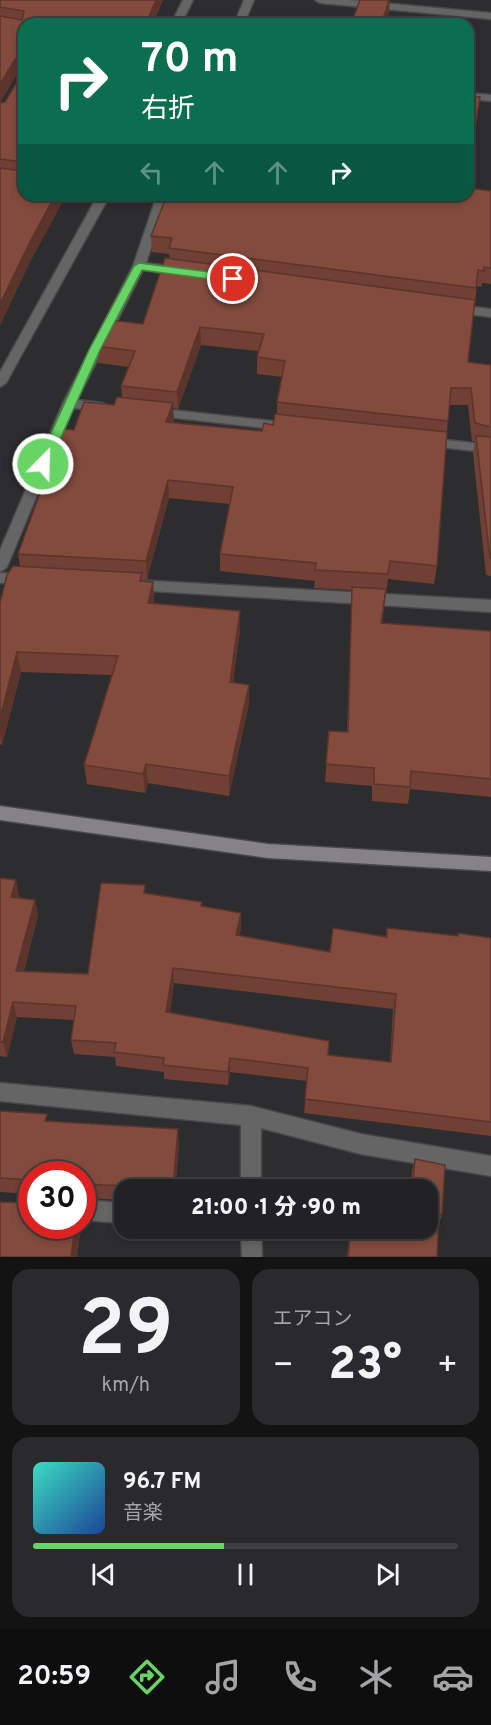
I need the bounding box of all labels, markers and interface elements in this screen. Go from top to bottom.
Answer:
text: 70 m [141,34,239,87]
icon: right [42,42,120,120]
text: 右折 [141,93,195,127]
icon: left [135,156,168,189]
icon: ahead [198,156,231,189]
icon: ahead [261,156,294,189]
icon: right [324,156,357,189]
pin [207,253,258,304]
icon: arrive [216,262,249,295]
position arrow [11.0,432,75.0,496]
speed limit sign: 30 [18,1161,96,1239]
text: 21:00 · 1 分 · 90 m [191,1195,361,1222]
text: 29 [78,1284,174,1383]
text: エアコン [273,1307,353,1333]
text: 23° [329,1338,402,1395]
text: − [273,1346,294,1388]
text: + [437,1346,458,1388]
text: km/h [101,1373,150,1399]
text: 96.7 FM [123,1469,201,1496]
text: 音楽 [123,1501,163,1527]
icon: previous [87,1558,120,1591]
icon: pause [229,1558,262,1591]
icon: next [371,1558,404,1591]
icon: directions [126,1656,168,1698]
icon: music [202,1656,244,1698]
icon: phone [279,1656,321,1698]
icon: climate [355,1656,397,1698]
icon: car [432,1656,474,1698]
text: 20:59 [17,1660,91,1694]

